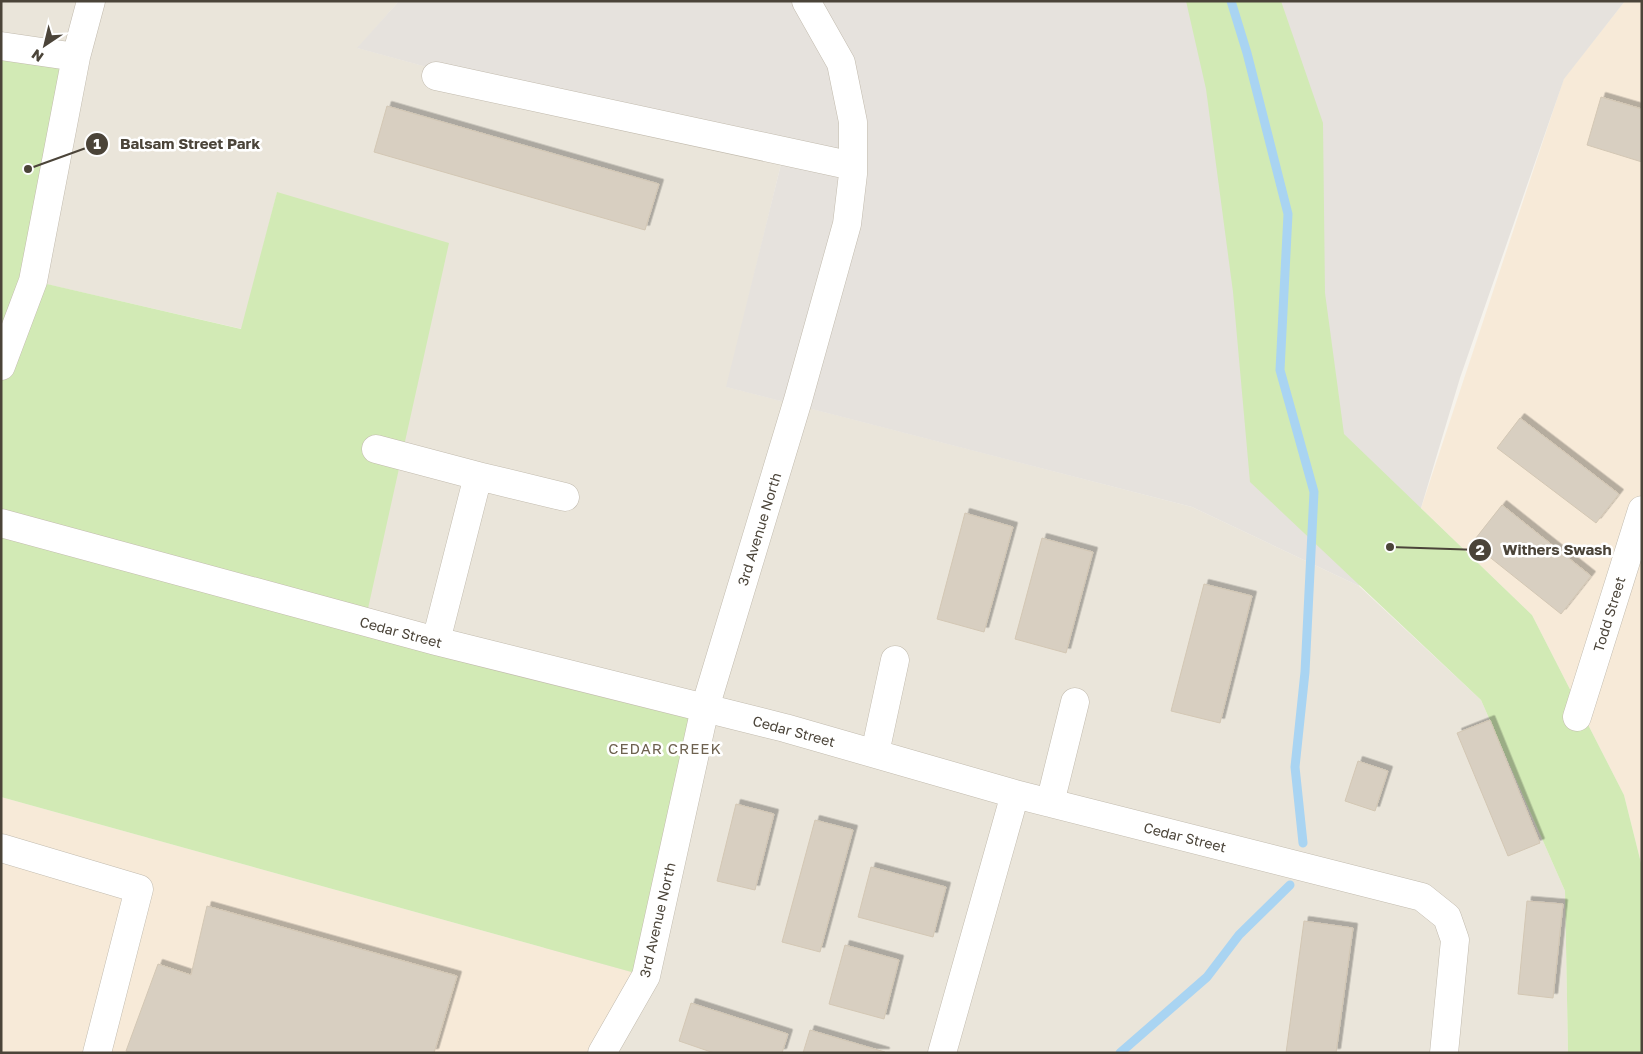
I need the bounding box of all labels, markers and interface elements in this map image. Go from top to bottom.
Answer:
north arrow [20,20,70,70]
text: N [28,46,46,66]
callout: Balsam Street Park [85,129,270,159]
text: 1 [93,134,101,152]
text: Balsam Street Park [120,134,260,152]
street label: 3rd Avenue North [734,470,784,588]
callout: Withers Swash [1468,535,1622,565]
text: 2 [1475,540,1485,558]
text: Withers Swash [1502,540,1612,558]
street label: Todd Street [1589,574,1629,654]
street label: Cedar Street [358,613,444,651]
street label: Cedar Street [751,712,837,750]
district label: CEDAR CREEK [608,739,722,757]
street label: Cedar Street [1142,819,1228,855]
street label: 3rd Avenue North [635,861,679,979]

